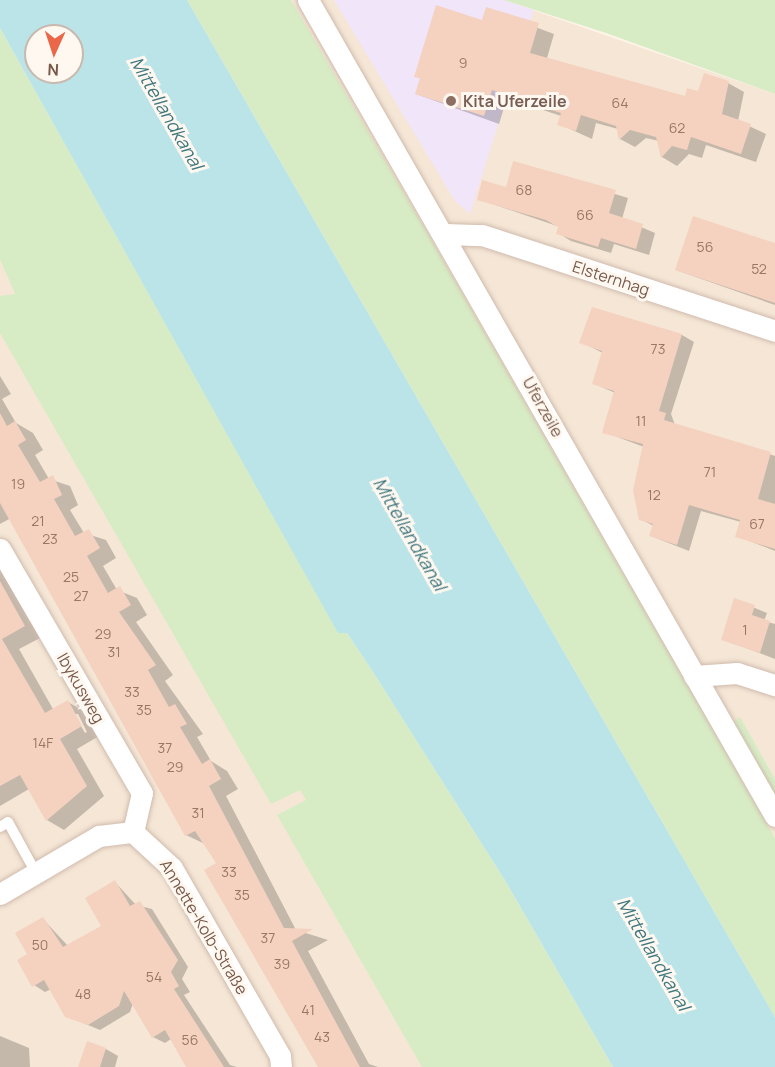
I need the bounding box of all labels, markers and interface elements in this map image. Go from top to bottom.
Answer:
north arrow [24,24,84,84]
water label: Mittellandkanal [126,53,208,173]
house number: 9 [459,55,467,71]
text: N [47,59,59,81]
place label: Kita Uferzeile [463,91,567,111]
marker: Kita Uferzeile [444,94,458,108]
house number: 64 [612,95,628,111]
house number: 62 [669,120,685,136]
house number: 68 [516,182,532,198]
house number: 66 [576,207,594,223]
house number: 56 [697,239,713,255]
street label: Elsternhag [570,257,652,299]
house number: 52 [751,261,767,277]
house number: 73 [651,341,665,357]
street label: Uferzeile [519,374,567,440]
house number: 11 [636,413,646,429]
house number: 71 [704,464,716,480]
water label: Mittellandkanal [369,474,451,594]
house number: 19 [11,476,25,492]
house number: 12 [647,487,661,503]
house number: 21 [31,513,45,529]
house number: 67 [749,516,765,532]
house number: 23 [42,531,58,547]
house number: 25 [63,569,79,585]
house number: 27 [73,588,89,604]
house number: 1 [742,622,748,638]
house number: 29 [95,626,111,642]
house number: 31 [107,644,121,660]
street label: Ibykusweg [53,650,109,726]
house number: 33 [124,684,140,700]
house number: 35 [136,702,152,718]
house number: 14F [33,735,53,751]
house number: 37 [158,740,172,756]
house number: 29 [167,759,183,775]
house number: 31 [191,805,205,821]
street label: Annette-Kolb-Straße [156,856,252,998]
house number: 33 [221,864,237,880]
house number: 35 [234,887,250,903]
water label: Mittellandkanal [613,894,695,1014]
house number: 37 [261,930,275,946]
house number: 50 [32,937,48,953]
house number: 39 [274,956,290,972]
house number: 54 [146,969,162,985]
house number: 48 [75,986,91,1002]
house number: 41 [301,1002,315,1018]
house number: 43 [314,1029,330,1045]
house number: 56 [182,1032,198,1048]

